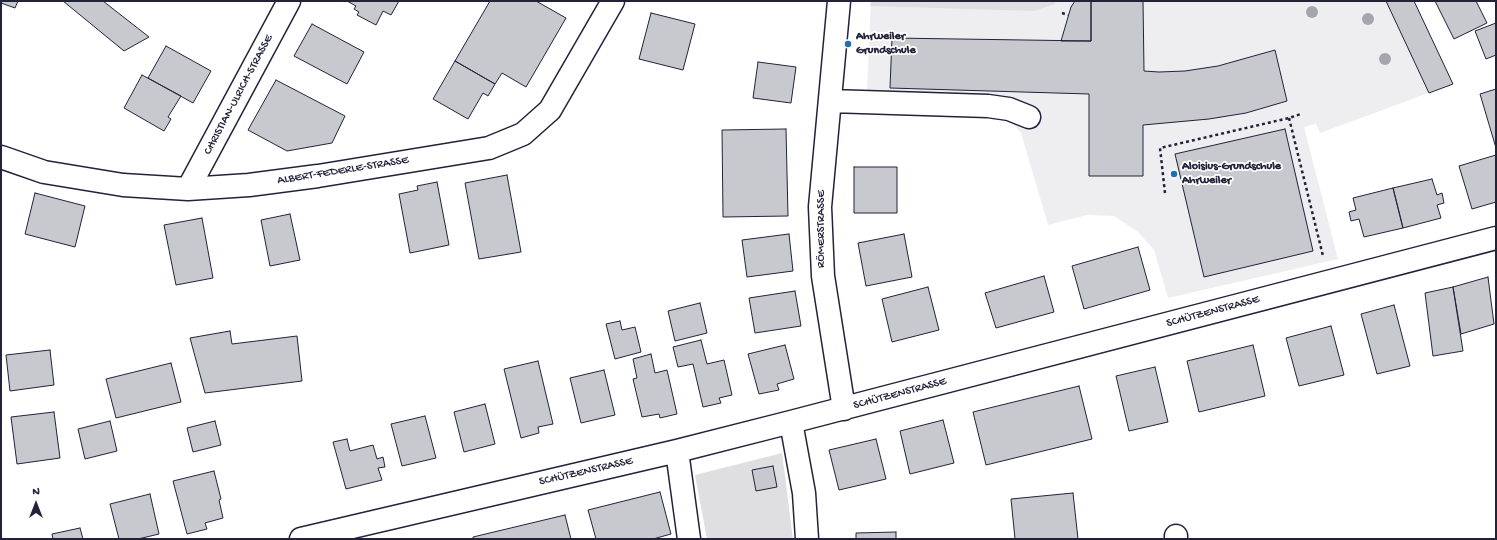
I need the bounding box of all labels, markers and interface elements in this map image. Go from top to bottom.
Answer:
place label: Ahrweiler Grundschule [856,30,916,58]
street label: CHRISTIAN-ULRICH-STRASSE [201,32,277,158]
marker: Ahrweiler Grundschule [843,39,853,49]
street label: ALBERT-FEDERLE-STRASSE [276,154,410,188]
place label: Aloisius-Grundschule Ahrweiler [1182,160,1281,188]
marker: Aloisius-Grundschule Ahrweiler [1169,169,1179,179]
street label: RÖMERSTRASSE [815,190,829,268]
street label: SCHÜTZENSTRASSE [1165,293,1261,331]
street label: SCHÜTZENSTRASSE [852,375,948,413]
street label: SCHÜTZENSTRASSE [538,454,634,490]
north arrow [16,484,56,524]
text: N [32,486,40,498]

